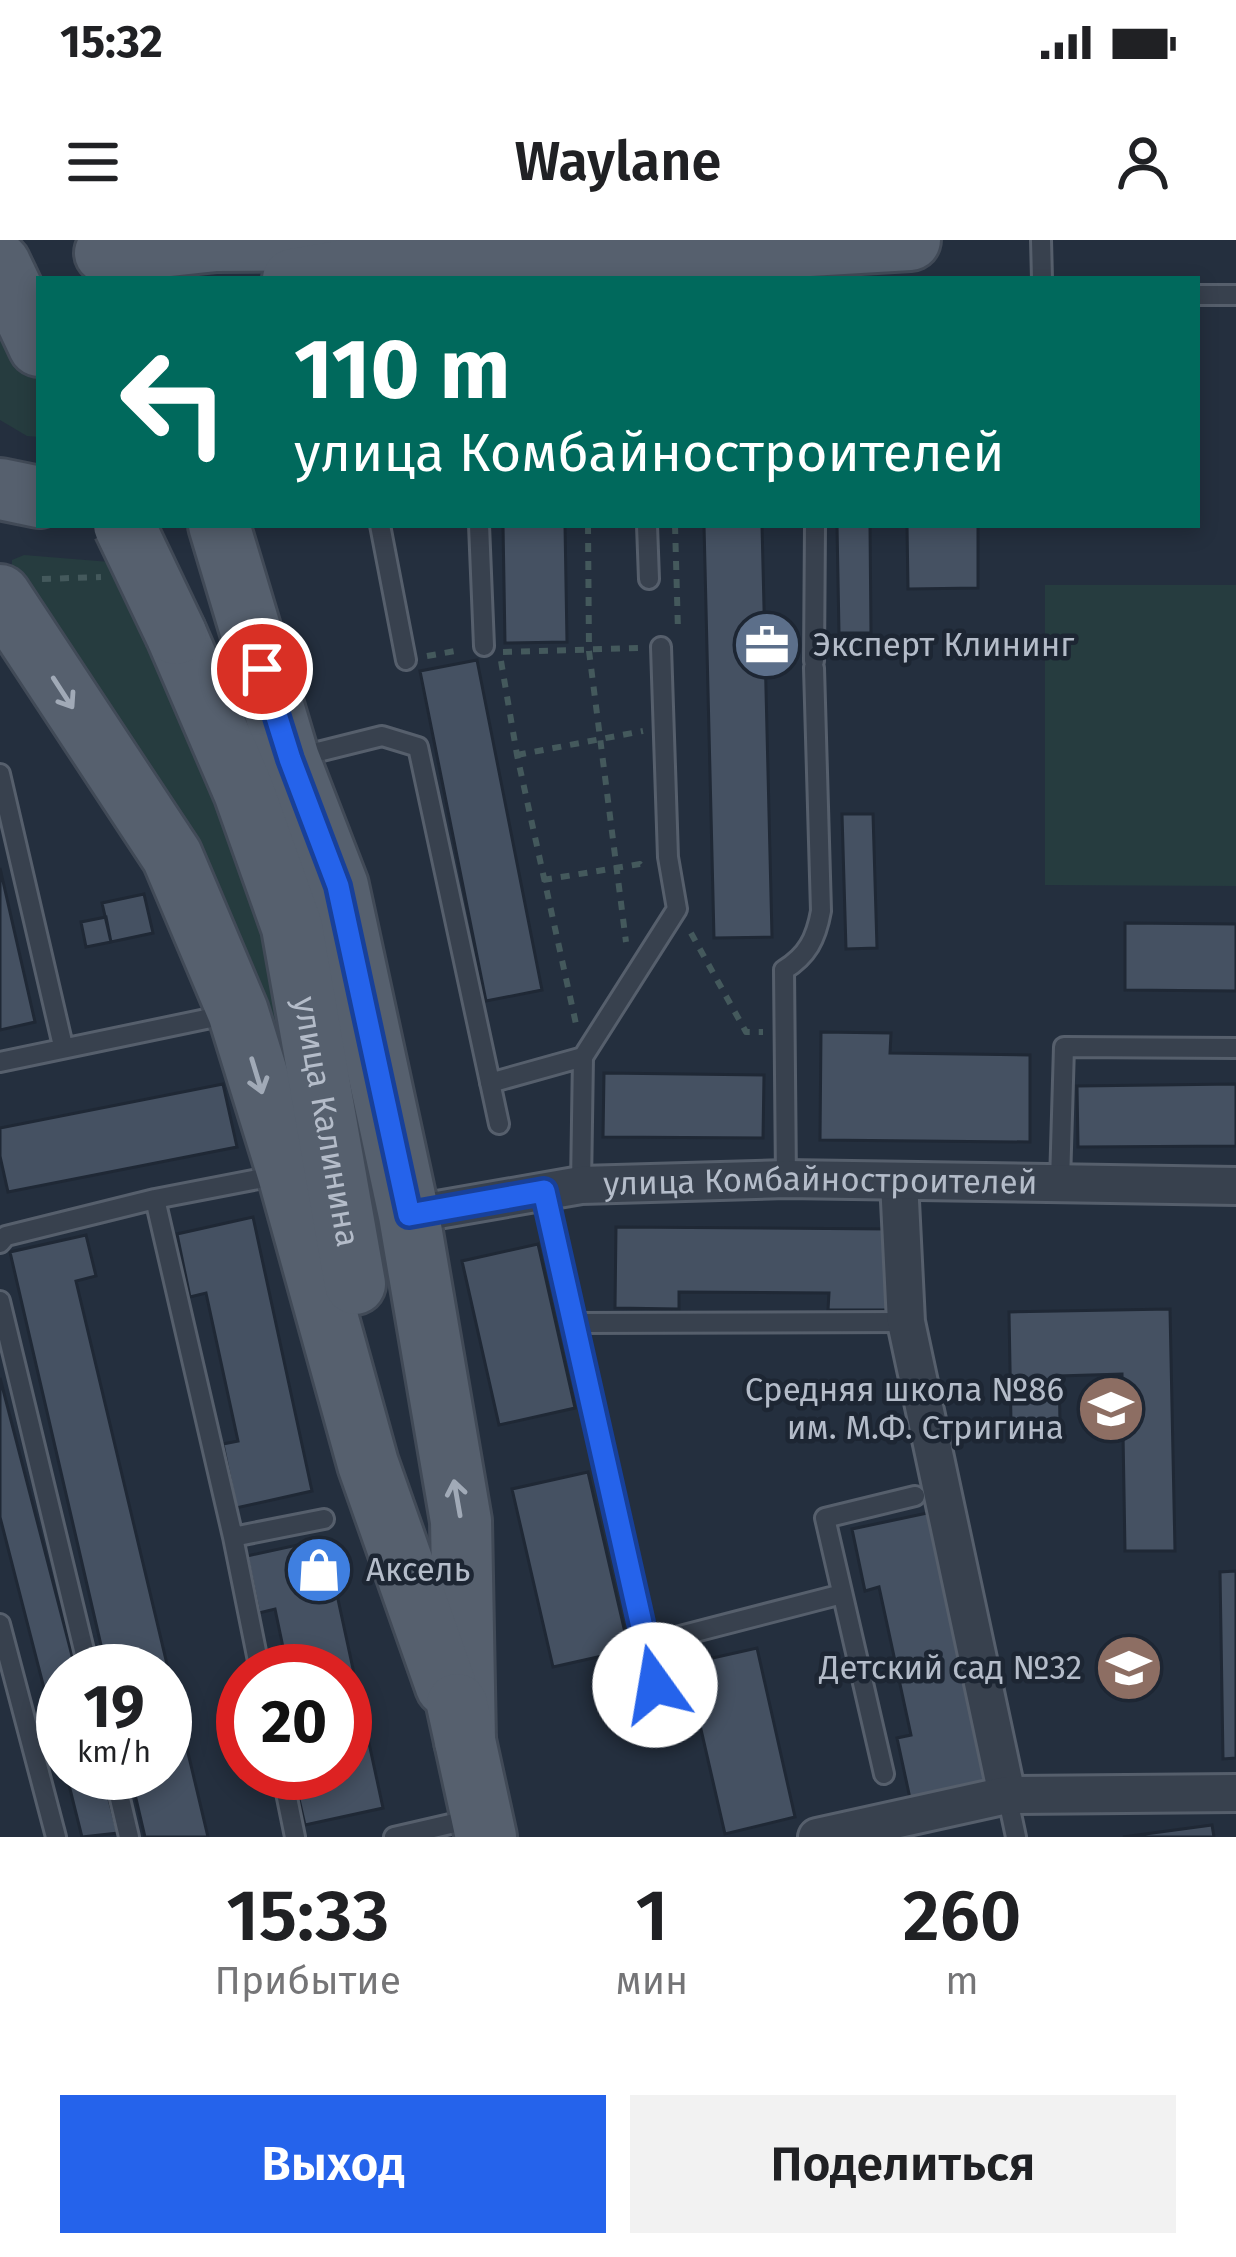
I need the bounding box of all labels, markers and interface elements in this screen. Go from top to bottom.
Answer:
text: 15:32 [60,15,163,69]
icon: menu [60,129,126,195]
icon: person [1110,129,1176,195]
text: Waylane [515,130,721,194]
text: 110 m [294,319,510,420]
icon: left [96,324,252,480]
text: улица Комбайностроителей [294,421,1005,485]
office icon: Эксперт Клининг [732,610,802,680]
pin [211,618,313,720]
place label: Эксперт Клининг [813,625,1075,665]
icon: arrive [229,636,295,702]
one-way arrow [51,675,76,709]
street label: улица Калинина [285,993,368,1250]
one-way arrow [248,1056,270,1094]
street label: улица Комбайностроителей [603,1159,1038,1204]
place label: Средняя школа №86 им. М.Ф. Стригина [745,1370,1064,1448]
school or university icon: Средняя школа №86 им. М.Ф. Стригина [1076,1374,1146,1444]
one-way arrow [445,1480,468,1519]
shop icon: Аксель [284,1535,354,1605]
place label: Аксель [366,1550,471,1590]
position arrow [592,1622,718,1748]
school or university icon: Детский сад №32 [1094,1633,1164,1703]
speed limit sign: 20 [216,1644,372,1800]
place label: Детский сад №32 [818,1648,1082,1688]
text: 19 [83,1671,145,1743]
text: km/h [77,1734,151,1770]
text: 15:33 [226,1873,389,1959]
text: 1 [635,1873,668,1959]
text: 260 [903,1873,1021,1959]
text: Прибытие [215,1958,401,2004]
text: мин [616,1958,688,2004]
text: m [945,1958,979,2004]
button: Выход [60,2095,606,2233]
button: Поделиться [630,2095,1176,2233]

